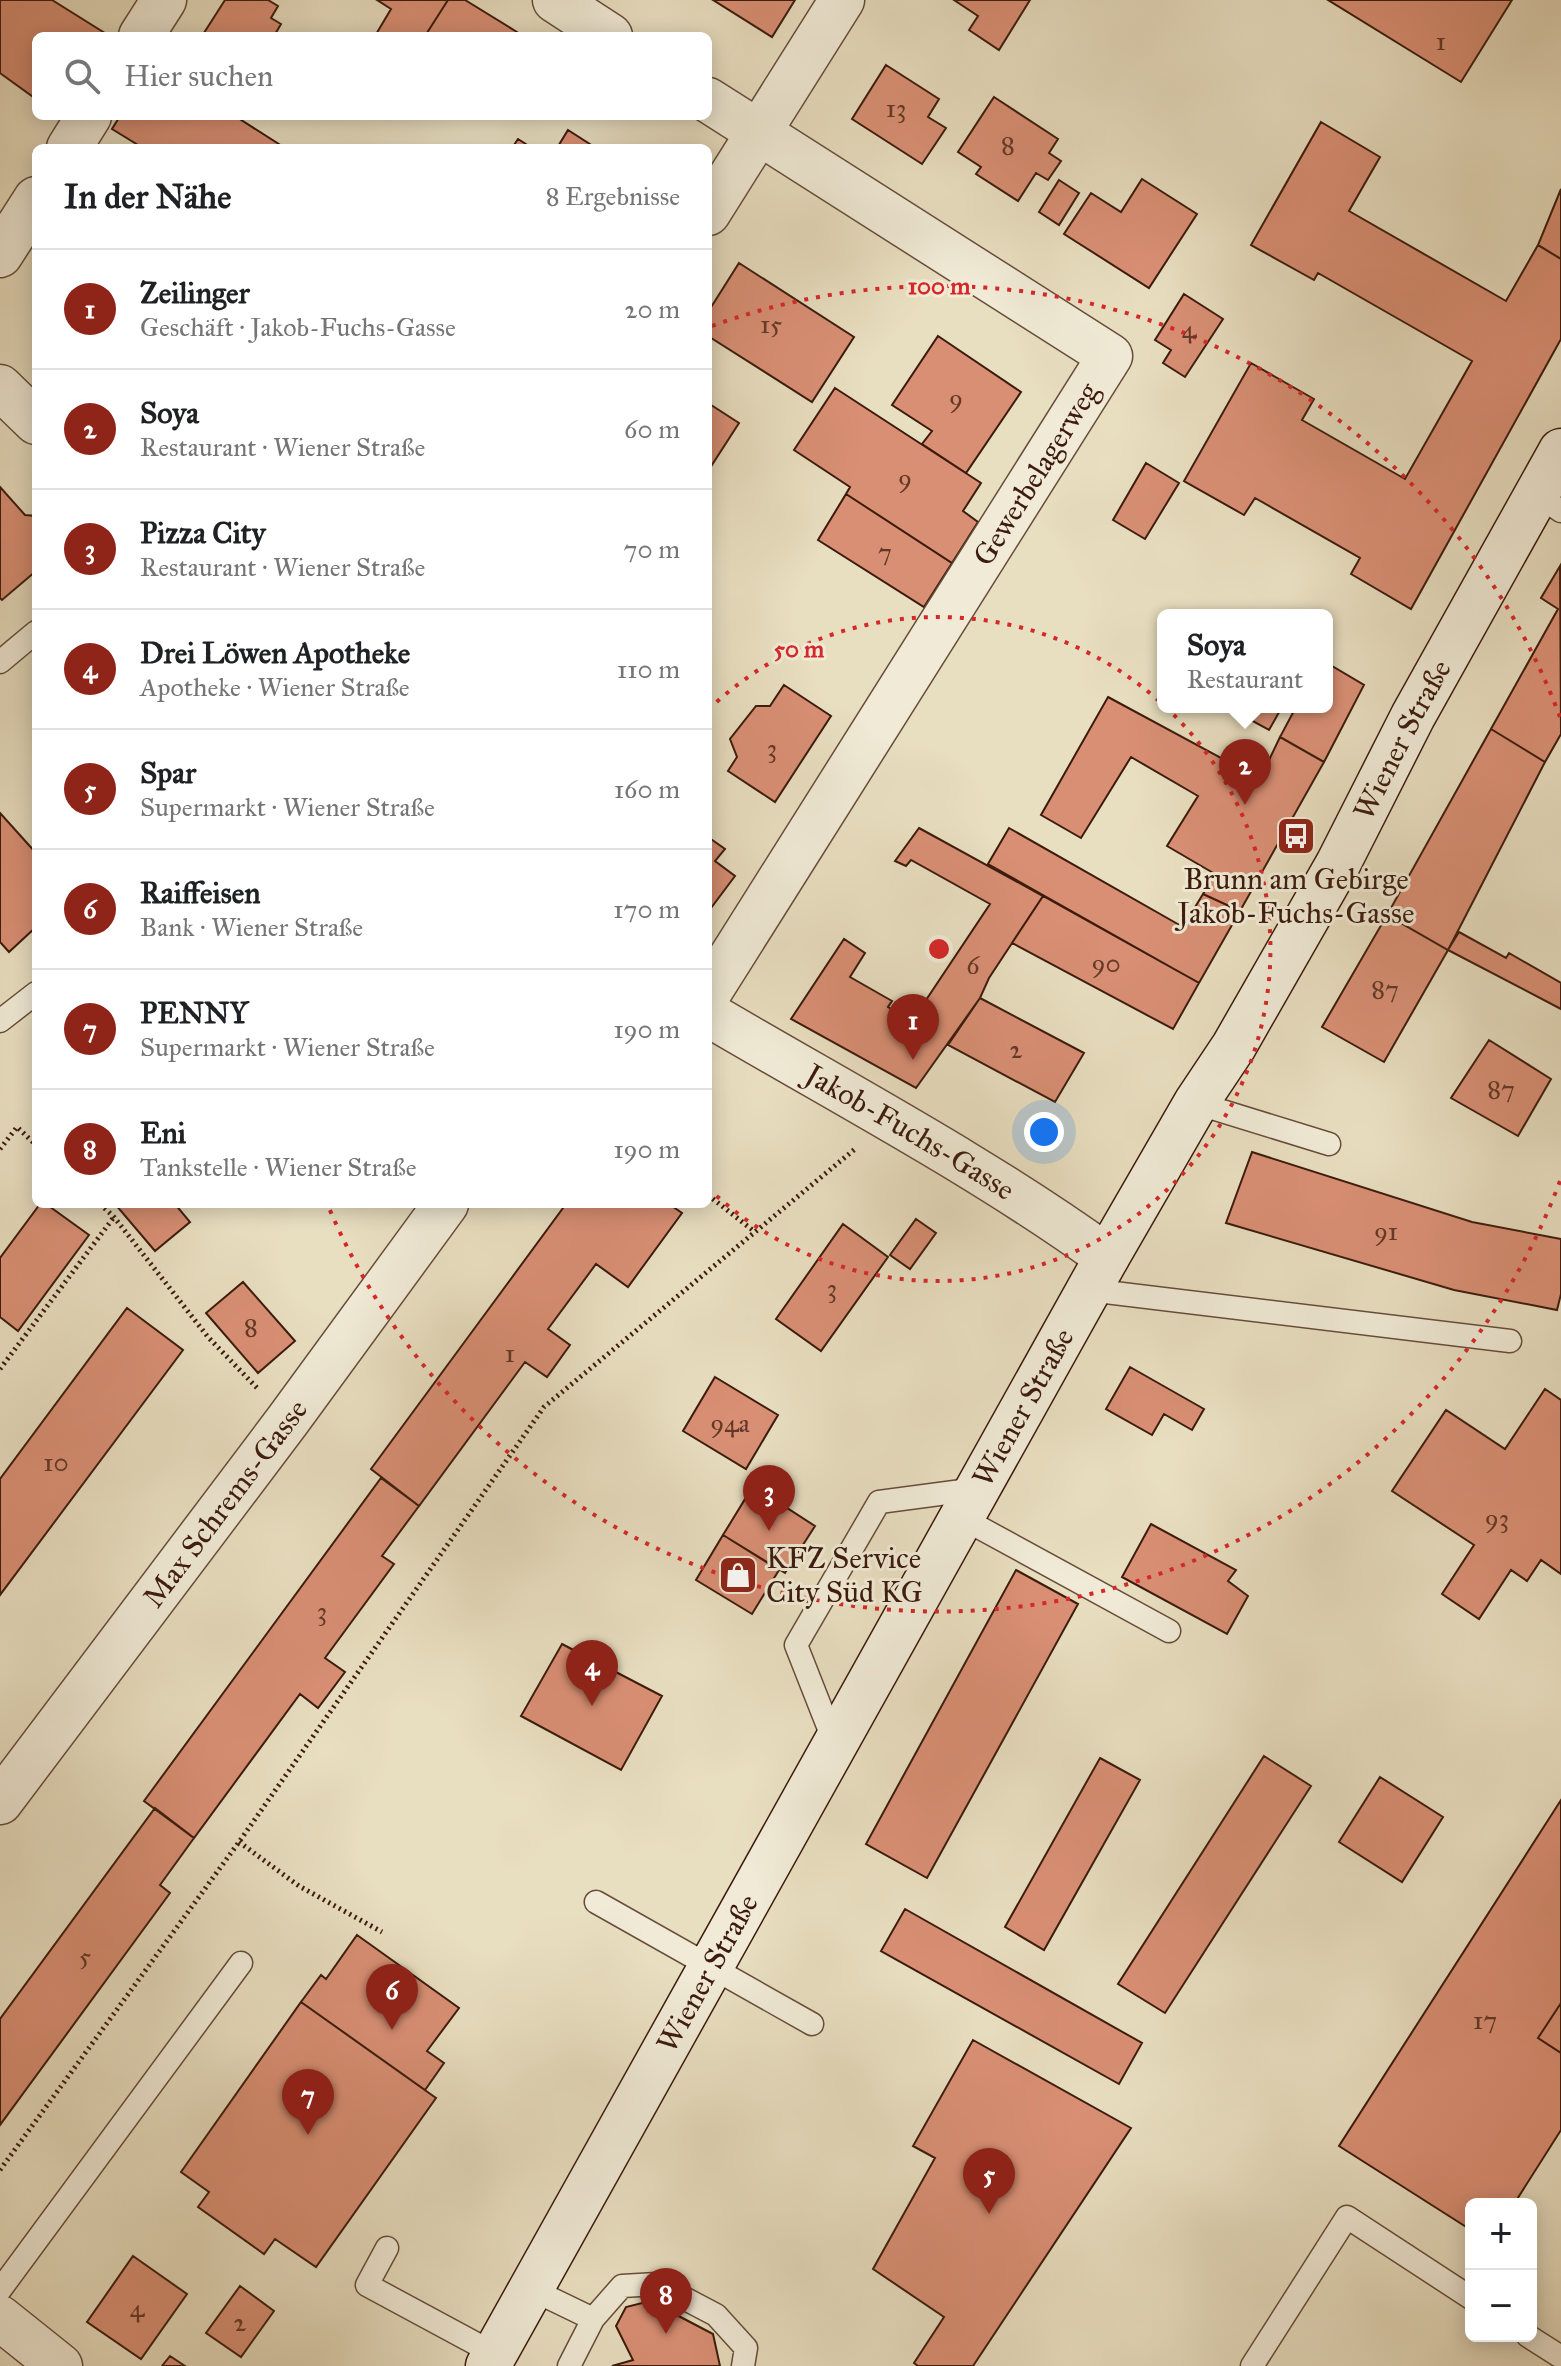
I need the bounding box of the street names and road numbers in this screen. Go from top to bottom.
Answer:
street label: Gewerbelagerweg [965,375,1107,572]
street label: Wiener Straße [1346,653,1459,826]
street label: Jakob-Fuchs-Gasse [796,1055,1021,1208]
street label: Wiener Straße [965,1322,1082,1493]
street label: Max Schrems-Gasse [135,1392,315,1614]
street label: Wiener Straße [649,1888,766,2058]

